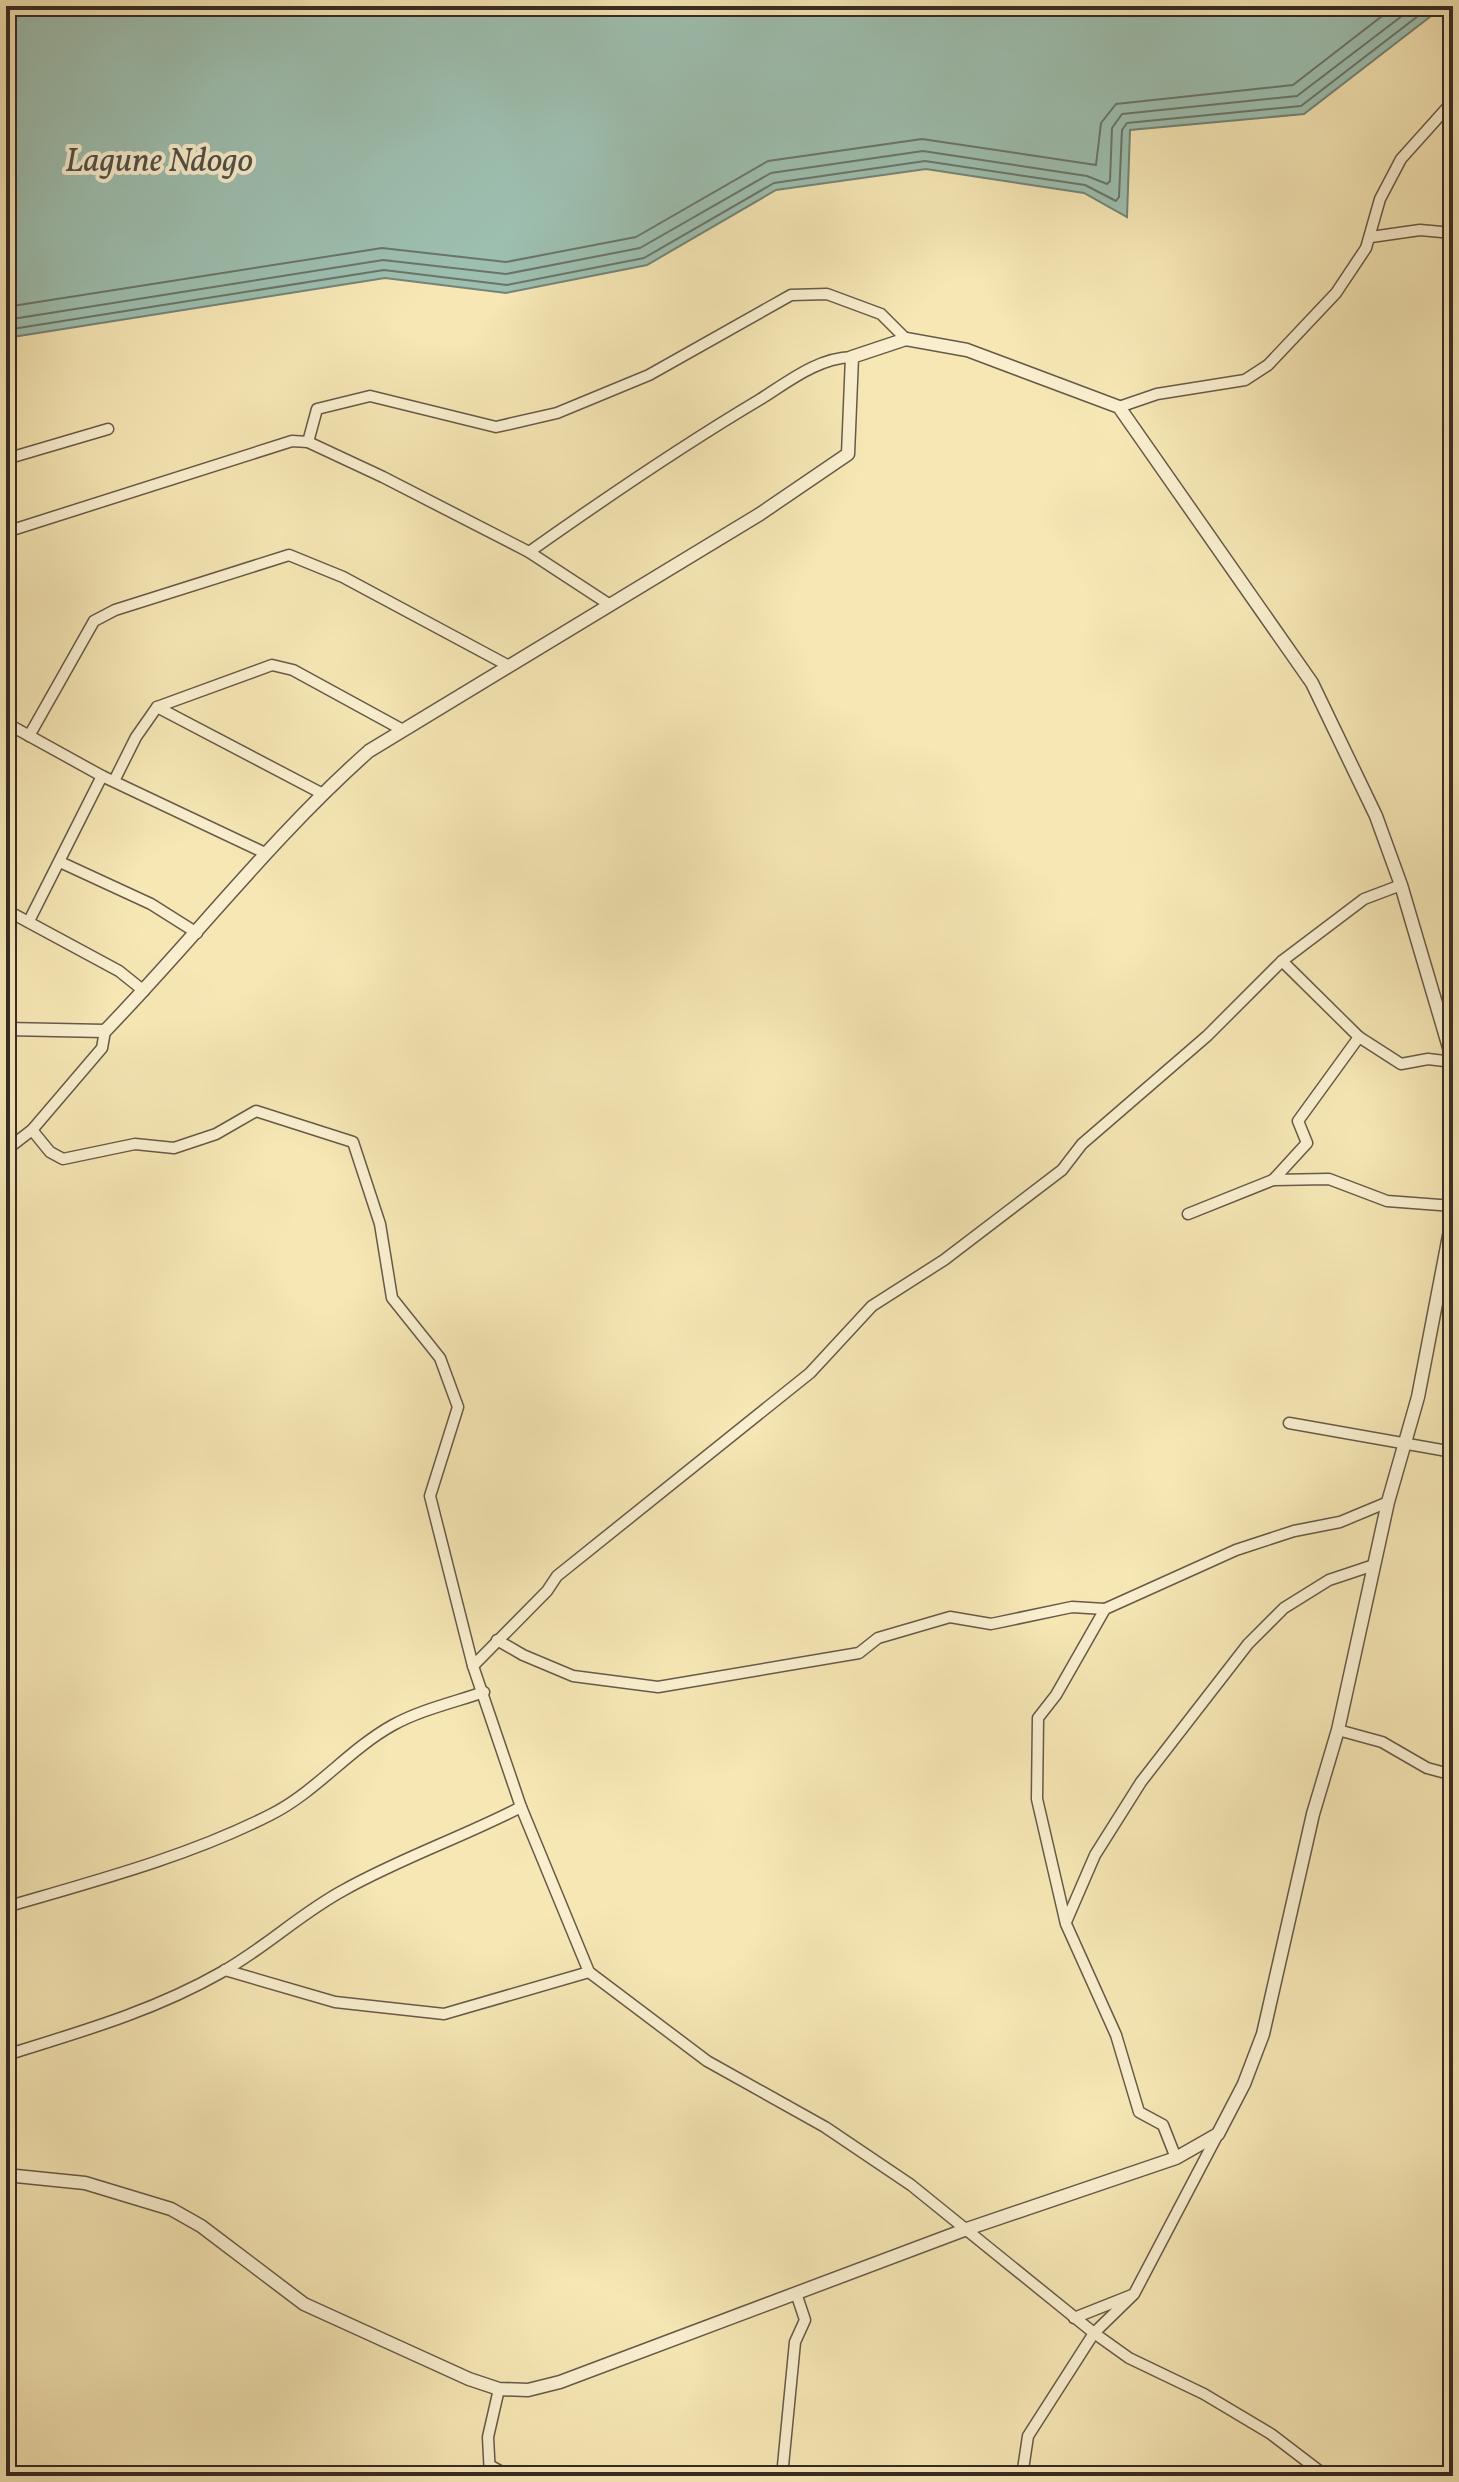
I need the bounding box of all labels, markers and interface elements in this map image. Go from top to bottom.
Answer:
water label: Lagune Ndogo [65,139,253,186]

